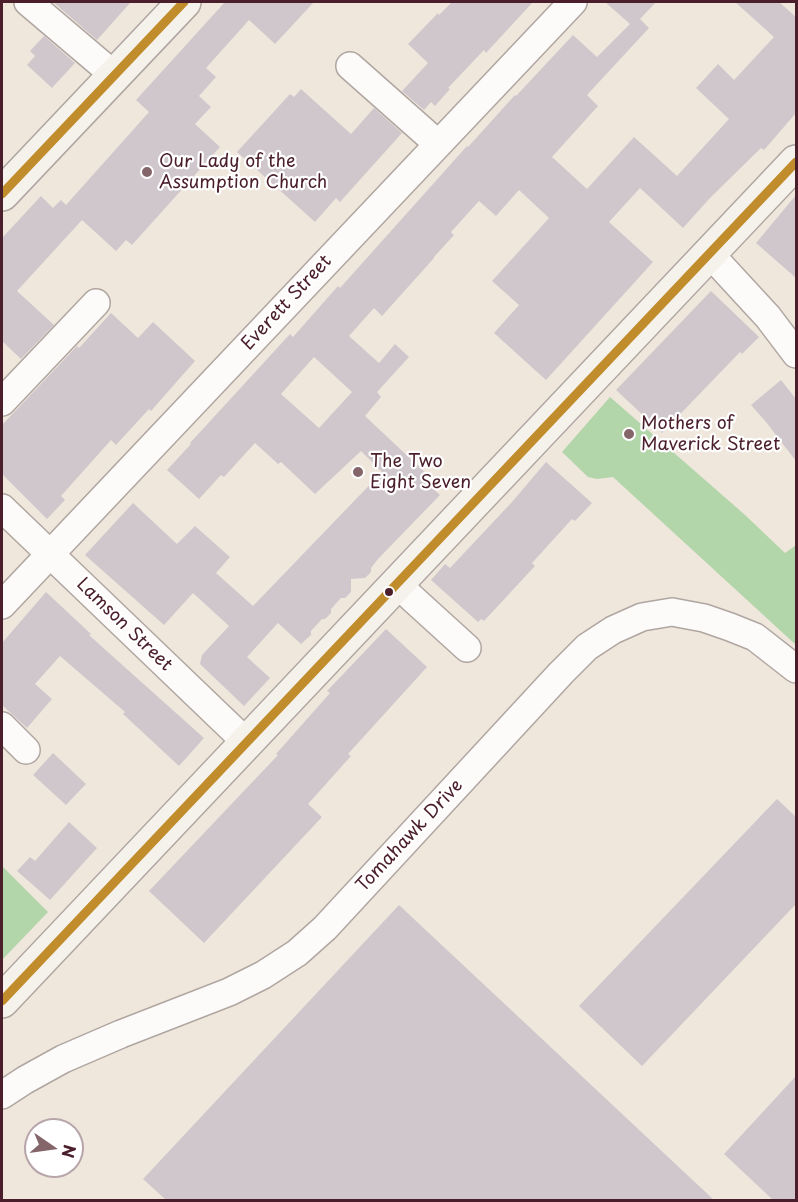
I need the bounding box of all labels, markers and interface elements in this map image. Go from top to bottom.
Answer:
place label: Our Lady of the Assumption Church [159,151,327,194]
marker: Our Lady of the Assumption Church [140,165,154,179]
street label: Everett Street [237,251,337,355]
place label: Mothers of Maverick Street [641,413,780,456]
marker: Mothers of Maverick Street [622,427,636,441]
place label: The Two Eight Seven [370,451,471,494]
marker: The Two Eight Seven [351,465,365,479]
street label: Lamson Street [72,574,176,676]
unlabelled marker [383,586,395,598]
street label: Tomahawk Drive [352,775,468,897]
north arrow [24,1118,84,1178]
text: N [56,1143,83,1160]

